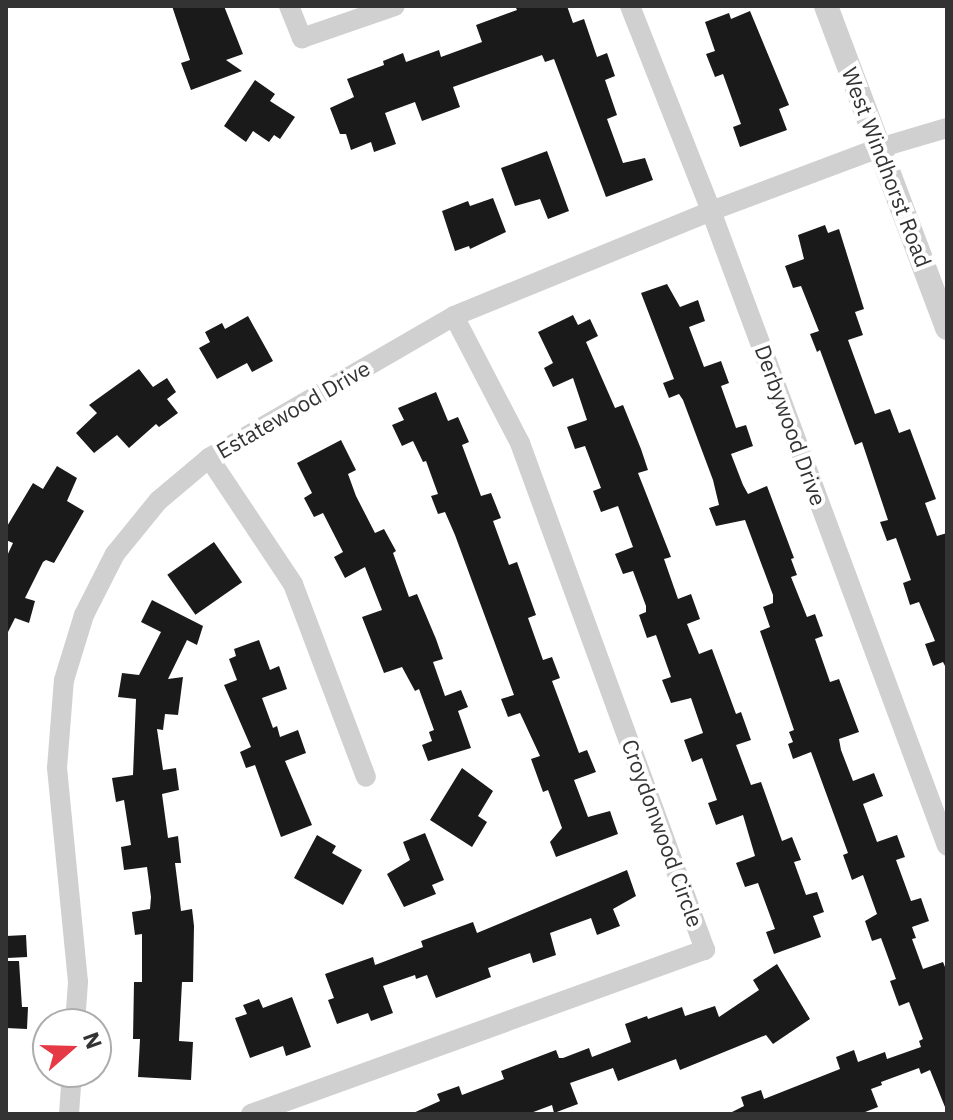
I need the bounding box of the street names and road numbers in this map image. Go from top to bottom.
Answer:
street label: West Windhorst Road [837,63,937,271]
street label: Derbywood Drive [750,341,832,509]
street label: Estatewood Drive [212,354,374,464]
street label: Croydonwood Circle [617,736,709,930]

